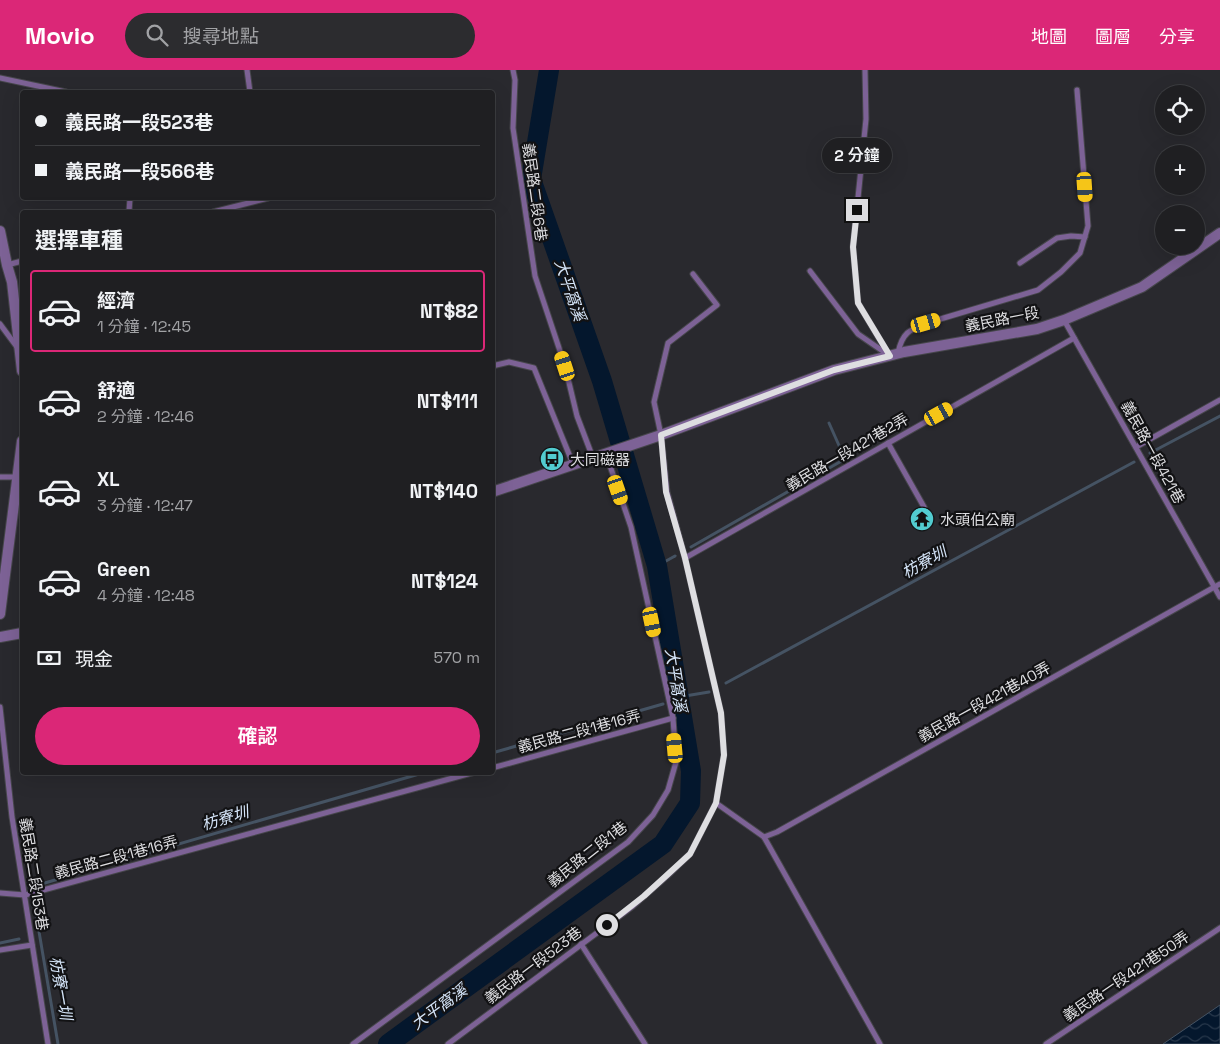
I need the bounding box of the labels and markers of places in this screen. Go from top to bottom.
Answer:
bus stop icon: 大同磁器 [539,446,565,472]
place label: 大同磁器 [570,450,630,469]
temple icon: 水頭伯公廟 [909,506,935,532]
place label: 水頭伯公廟 [940,510,1015,529]

